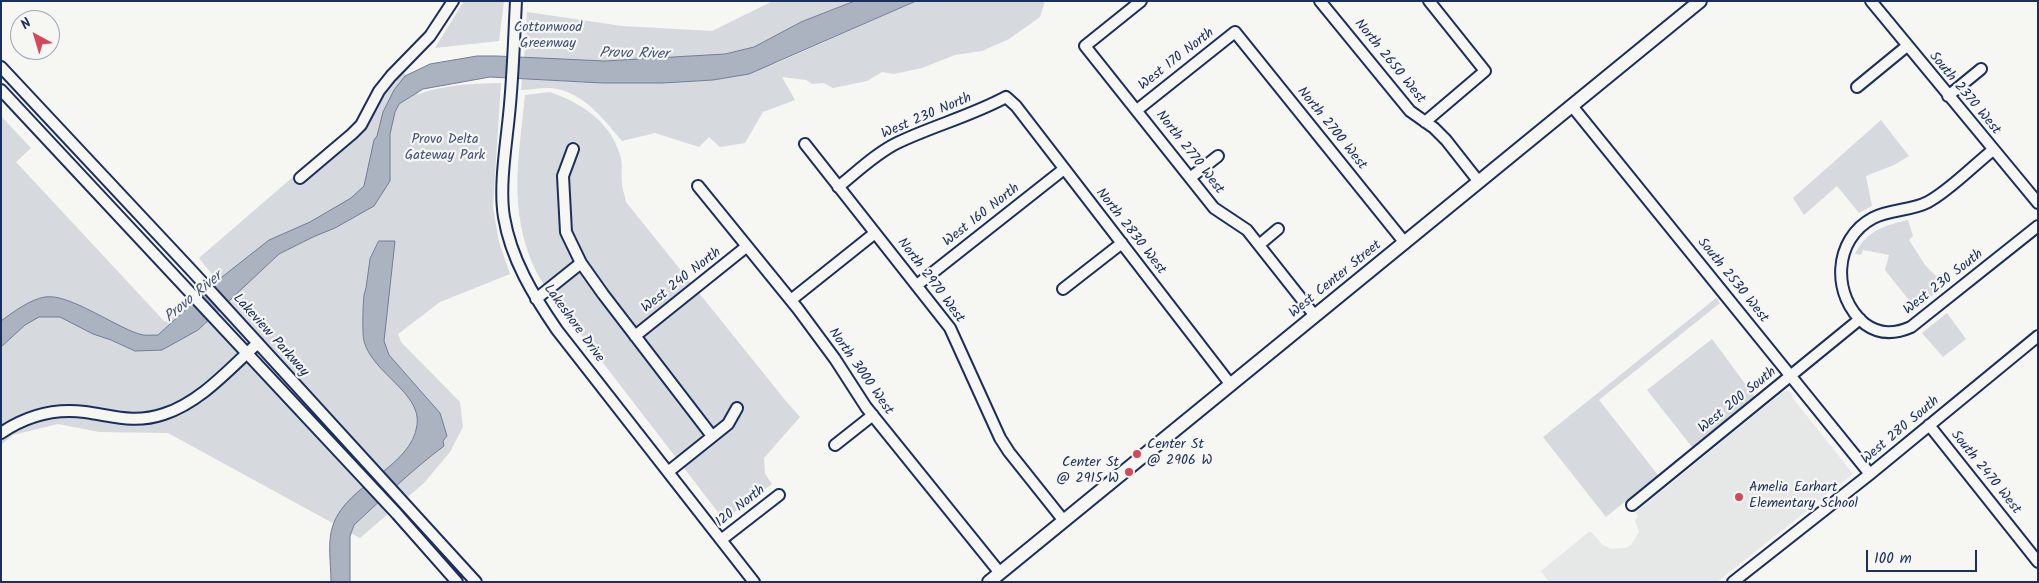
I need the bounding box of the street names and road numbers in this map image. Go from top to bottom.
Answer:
street label: North 2650 West [1350,16,1428,108]
street label: West 170 North [1136,25,1218,95]
street label: South 2370 West [1925,49,2003,139]
street label: North 2700 West [1292,84,1370,174]
street label: West 230 North [879,90,975,144]
street label: North 2770 West [1151,108,1227,198]
street label: West 160 North [940,181,1024,251]
street label: North 2830 West [1091,186,1169,278]
street label: North 2970 West [893,235,967,327]
street label: South 2530 West [1693,235,1771,327]
street label: West Center Street [1286,238,1386,322]
street label: West 240 North [639,245,725,317]
street label: West 230 South [1901,247,1987,319]
street label: Lakeshore Drive [539,282,607,366]
street label: Lakeview Parkway [228,291,312,381]
street label: North 3000 West [824,325,896,419]
street label: West 200 South [1696,364,1780,438]
street label: West 280 South [1859,393,1943,469]
street label: South 2470 West [1946,428,2024,518]
street label: 120 North [713,482,769,532]

